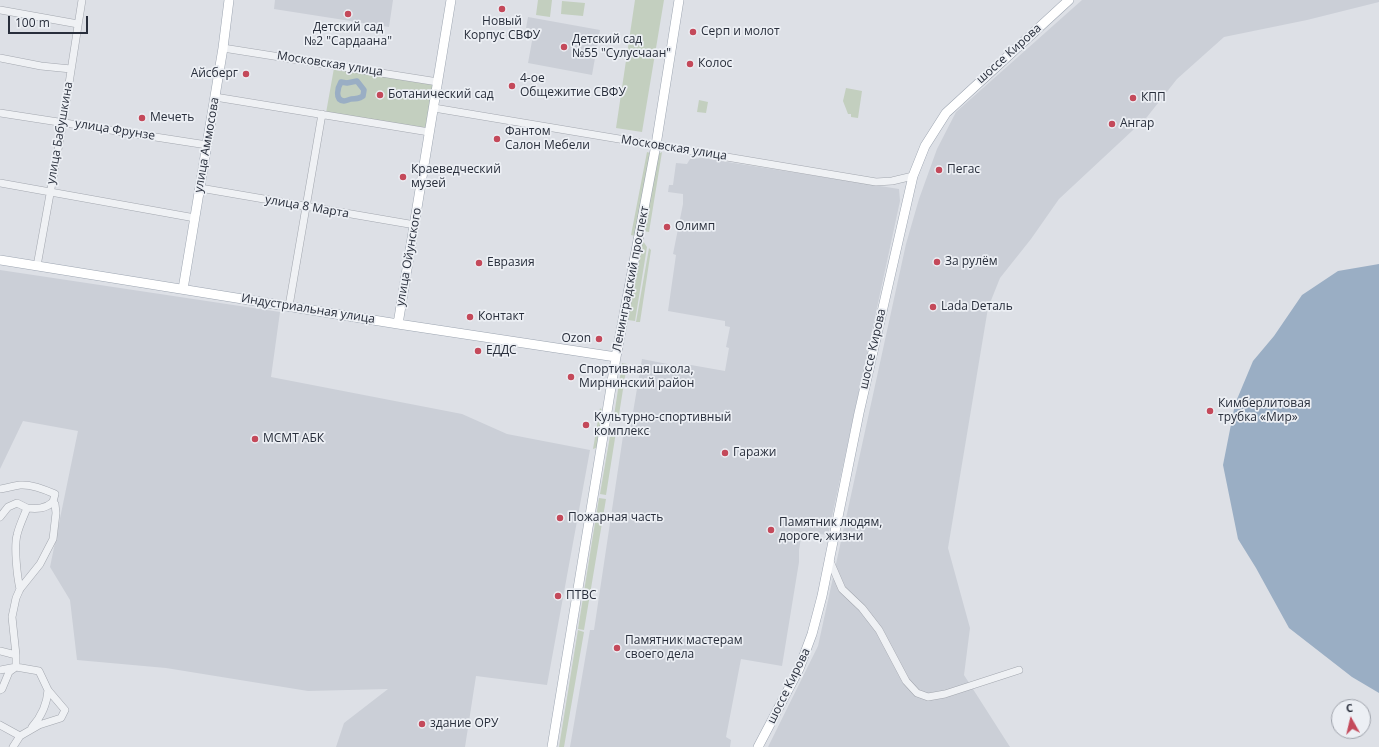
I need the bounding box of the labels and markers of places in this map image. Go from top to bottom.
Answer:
marker: Новый Корпус СВФУ [497,4,507,14]
marker: Детский сад №2 "Сардаана" [343,9,353,19]
place label: Новый Корпус СВФУ [464,15,540,43]
place label: Детский сад №2 "Сардаана" [304,21,392,49]
place label: Серп и молот [701,25,780,39]
marker: Серп и молот [688,27,698,37]
place label: Детский сад №55 "Сулусчаан" [572,33,671,61]
marker: Детский сад №55 "Сулусчаан" [559,42,569,52]
place label: Колос [698,57,732,71]
marker: Колос [685,59,695,69]
place label: Айсберг [191,67,238,81]
marker: Айсберг [241,69,251,79]
place label: 4-ое Общежитие СВФУ [520,72,626,100]
marker: 4-ое Общежитие СВФУ [507,81,517,91]
place label: Ботанический сад [388,88,494,102]
marker: Ботанический сад [375,90,385,100]
place label: КПП [1141,91,1166,105]
marker: КПП [1128,93,1138,103]
place label: Мечеть [150,111,194,125]
marker: Мечеть [137,113,147,123]
place label: Ангар [1120,117,1154,131]
marker: Ангар [1107,119,1117,129]
place label: Фантом Салон Мебели [505,125,590,153]
marker: Фантом Салон Мебели [492,134,502,144]
place label: Краеведческий музей [411,163,501,191]
place label: Пегас [947,163,980,177]
marker: Пегас [934,165,944,175]
marker: Краеведческий музей [398,172,408,182]
place label: Олимп [675,220,715,234]
marker: Олимп [662,222,672,232]
place label: За рулём [945,255,998,269]
place label: Евразия [487,256,535,270]
marker: За рулём [932,257,942,267]
marker: Евразия [474,258,484,268]
place label: Lada Dеталь [941,300,1013,314]
marker: Lada Dеталь [928,302,938,312]
place label: Контакт [478,310,524,324]
marker: Контакт [465,312,475,322]
place label: Ozon [561,332,591,346]
marker: Ozon [594,334,604,344]
place label: ЕДДС [486,344,517,358]
marker: ЕДДС [473,346,483,356]
place label: Спортивная школа, Мирнинский район [579,363,694,391]
marker: Спортивная школа, Мирнинский район [566,372,576,382]
place label: Кимберлитовая трубка «Мир» [1218,397,1311,425]
marker: Кимберлитовая трубка «Мир» [1205,406,1215,416]
place label: Культурно-спортивный комплекс [594,411,731,439]
marker: Культурно-спортивный комплекс [581,420,591,430]
place label: МСМТ АБК [263,432,324,446]
marker: МСМТ АБК [250,434,260,444]
place label: Гаражи [733,446,776,460]
marker: Гаражи [720,448,730,458]
place label: Пожарная часть [568,511,663,525]
marker: Пожарная часть [555,513,565,523]
place label: Памятник людям, дороге, жизни [779,516,882,544]
marker: Памятник людям, дороге, жизни [766,525,776,535]
place label: ПТВС [566,589,597,603]
marker: ПТВС [553,591,563,601]
place label: Памятник мастерам своего дела [625,634,742,662]
marker: Памятник мастерам своего дела [612,643,622,653]
place label: здание ОРУ [430,717,498,731]
marker: здание ОРУ [417,719,427,729]

